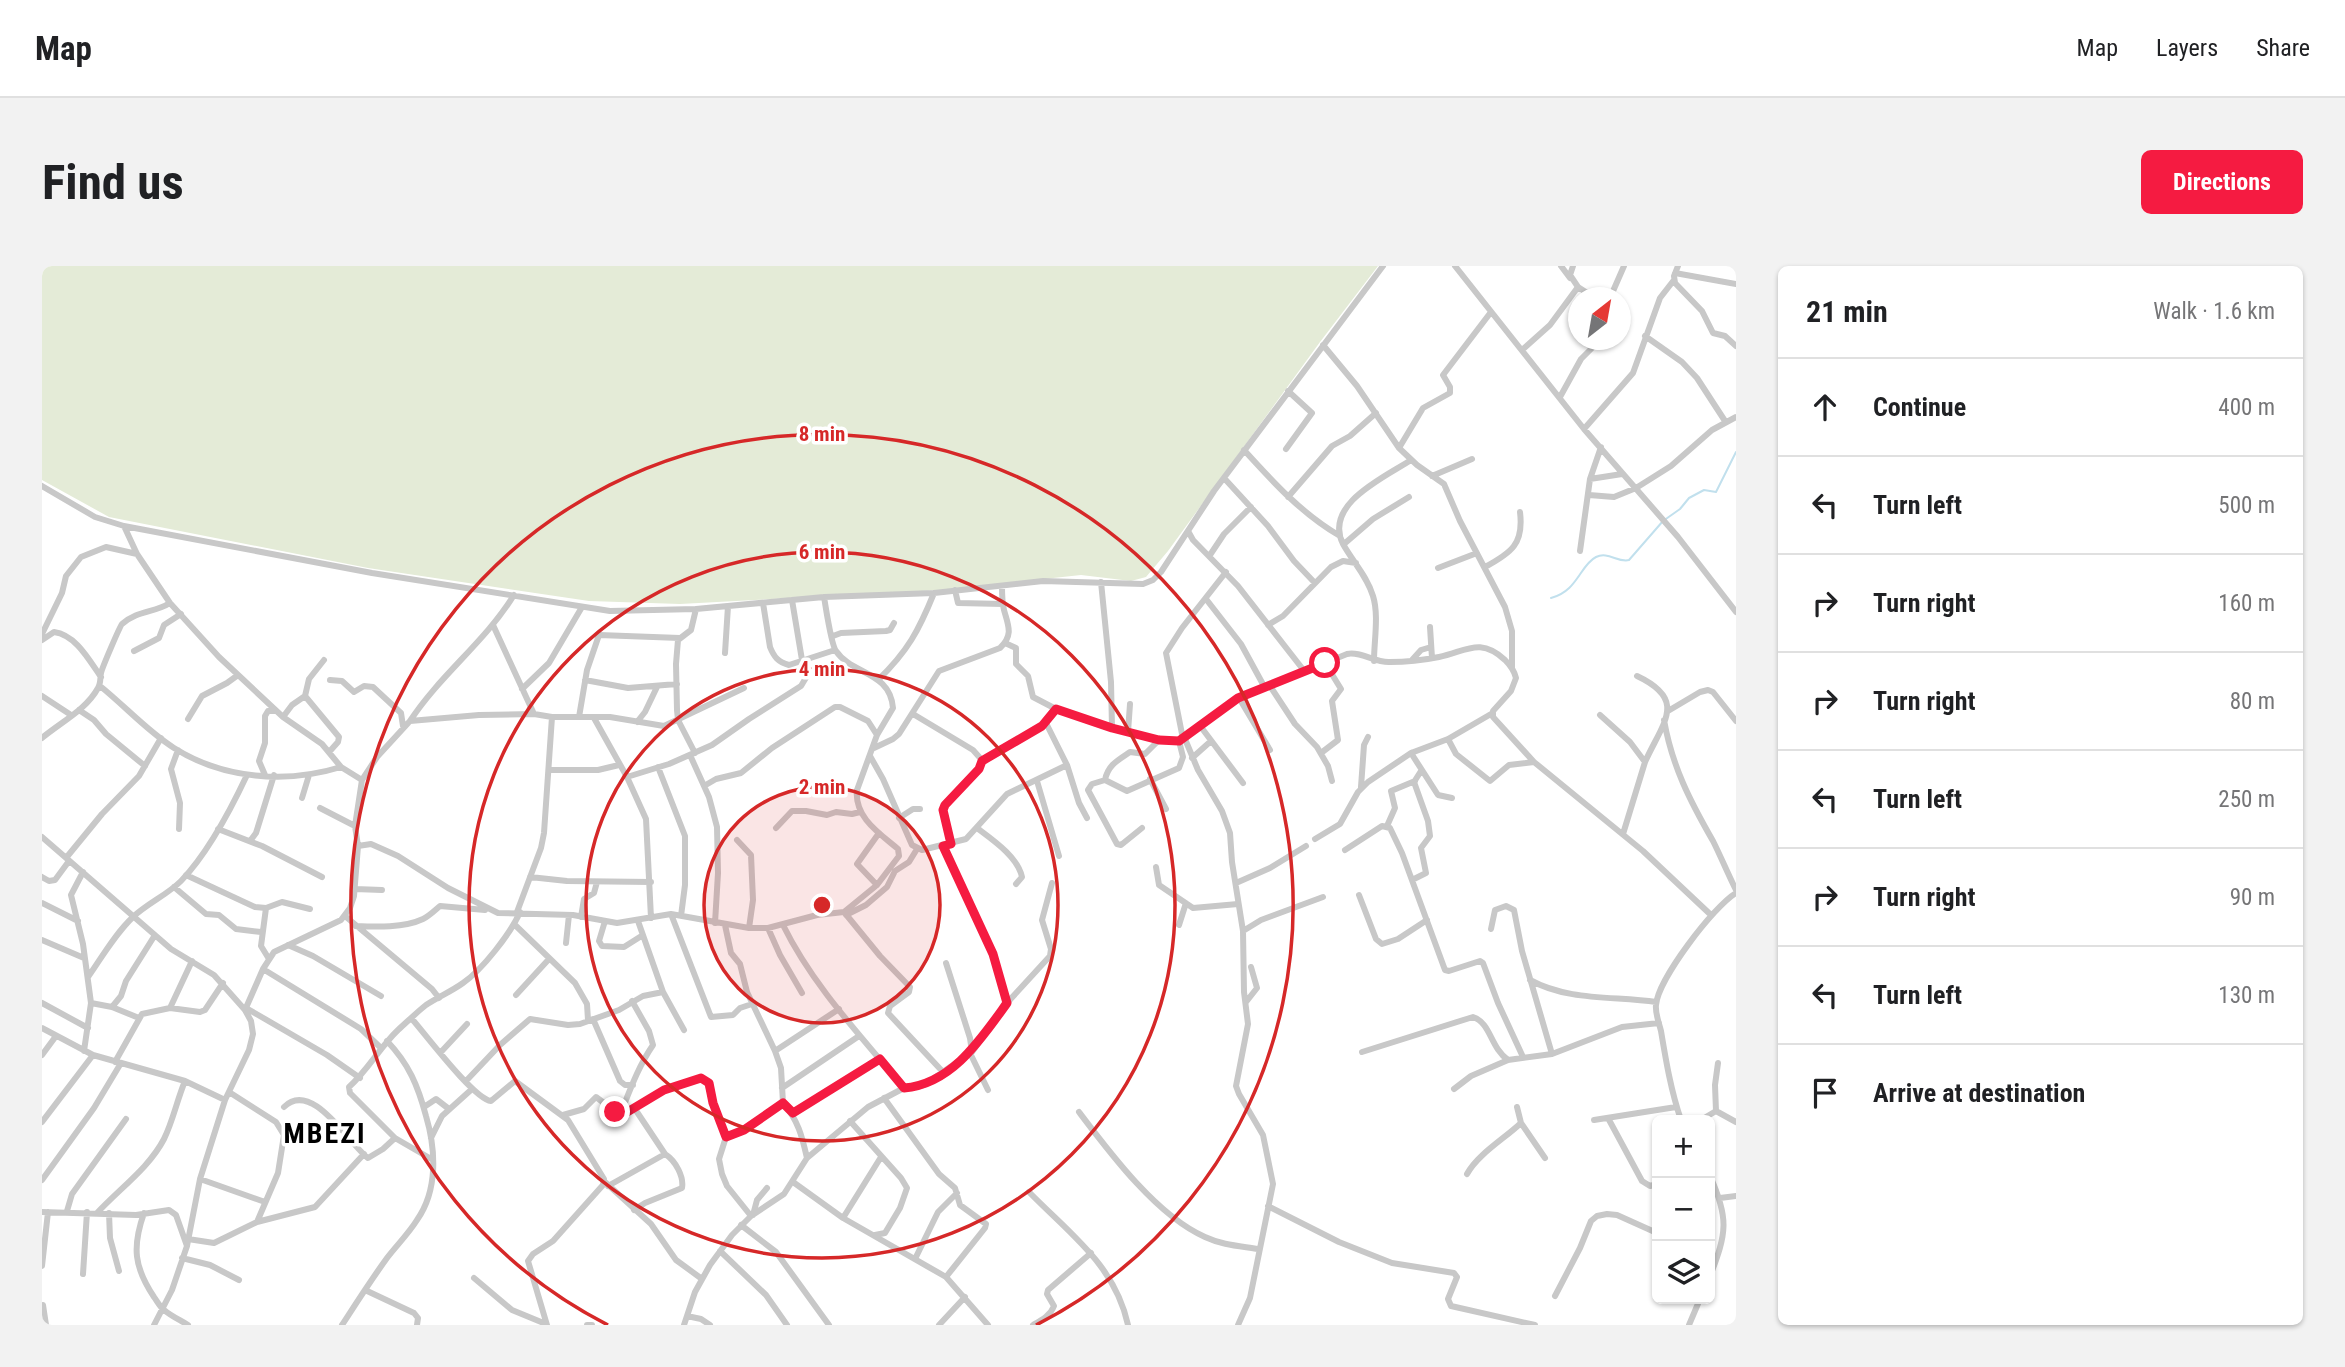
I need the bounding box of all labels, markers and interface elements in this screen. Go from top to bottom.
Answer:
text: Map [35,29,92,68]
text: Map [2077,34,2118,62]
text: Layers [2156,34,2218,62]
text: Share [2256,34,2310,62]
button: Directions [2141,150,2303,214]
text: Find us [42,154,184,211]
north arrow [1568,287,1631,350]
text: 21 min [1806,294,1888,329]
text: Walk · 1.6 km [2153,298,2275,325]
icon: ahead [1806,388,1844,426]
text: Continue [1873,392,1966,422]
text: 400 m [2218,394,2275,421]
text: 8 min [799,422,845,446]
icon: left [1806,486,1844,524]
text: Turn left [1873,490,1962,520]
text: 500 m [2218,492,2275,519]
text: 6 min [799,540,845,564]
icon: right [1806,584,1844,622]
text: Turn right [1873,588,1975,618]
text: 160 m [2218,590,2275,617]
route start [1309,647,1340,678]
text: 4 min [799,657,845,681]
icon: right [1806,682,1844,720]
text: Turn right [1873,686,1975,716]
text: 80 m [2230,688,2275,715]
text: 2 min [799,775,845,799]
icon: left [1806,780,1844,818]
text: Turn left [1873,784,1962,814]
text: 250 m [2218,786,2275,813]
icon: right [1806,878,1844,916]
text: Turn right [1873,882,1975,912]
text: 90 m [2230,884,2275,911]
centre of rings [810,893,834,917]
icon: left [1806,976,1844,1014]
text: Turn left [1873,980,1962,1010]
text: 130 m [2218,982,2275,1009]
icon: arrive [1806,1074,1844,1112]
text: Arrive at destination [1873,1078,2085,1108]
route end [599,1096,630,1127]
map controls [1652,1115,1715,1304]
button: + [1652,1115,1715,1178]
district label: MBEZI [283,1117,367,1150]
button: − [1652,1178,1715,1241]
button: layers [1652,1241,1715,1304]

